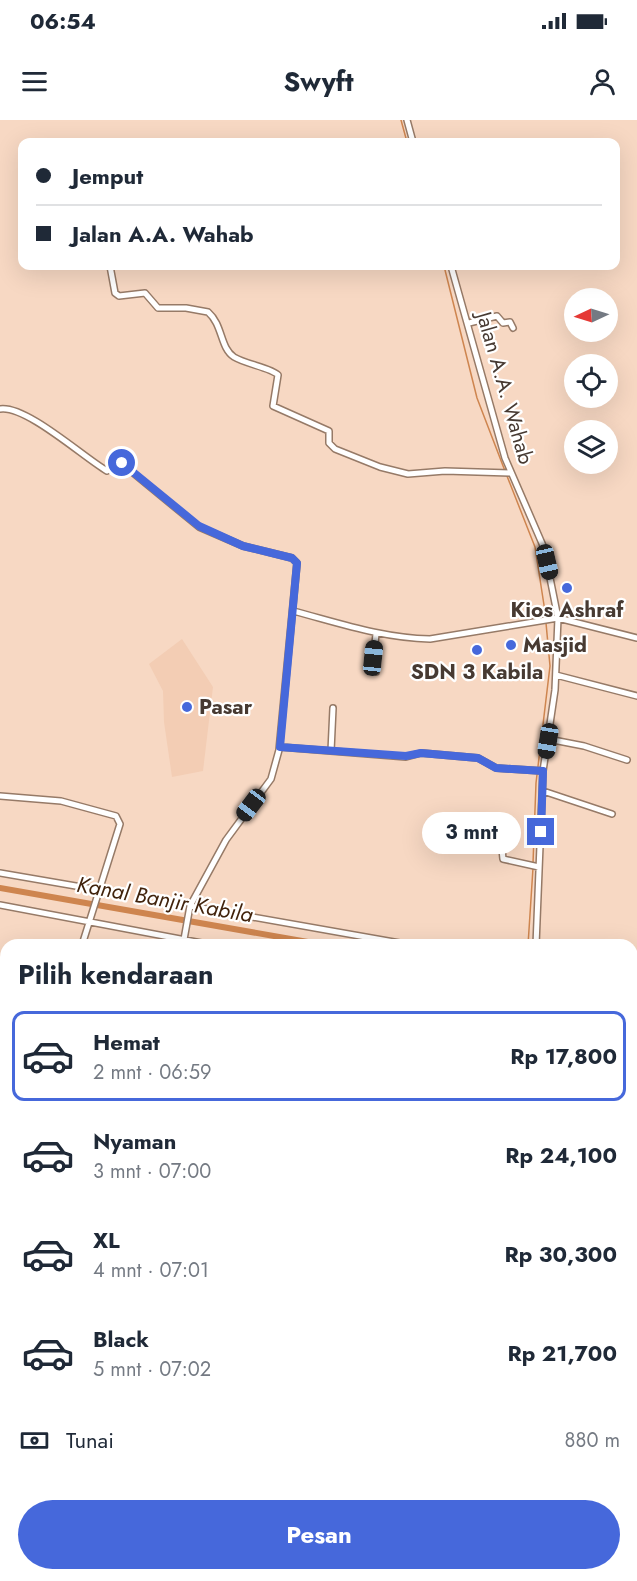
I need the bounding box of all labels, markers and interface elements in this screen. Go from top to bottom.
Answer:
text: 06:54 [30,5,96,37]
text: Swyft [283,62,354,101]
icon: menu [18,65,51,98]
icon: person [586,65,619,98]
text: Jemput [72,160,143,192]
text: Jalan A.A. Wahab [72,218,254,250]
north arrow [564,288,618,342]
map controls [564,288,618,474]
street label: Jalan A.A. Wahab [468,305,541,468]
button: locate [564,354,618,408]
button: layers [564,420,618,474]
route start [108,449,135,476]
car [534,542,560,582]
marker: Kios Ashraf [560,581,574,595]
place label: Kios Ashraf [511,595,624,625]
place label: Masjid [523,630,587,660]
marker: Masjid [504,638,518,652]
car [362,639,384,677]
marker: SDN 3 Kabila [470,643,484,657]
place label: SDN 3 Kabila [411,657,543,687]
place label: Pasar [199,692,253,722]
marker: Pasar [180,700,194,714]
car [536,722,560,760]
car [233,785,269,825]
callout: 3 mnt [421,811,520,853]
text: 3 mnt [445,818,498,847]
route end [527,818,554,845]
water label: Kanal Banjir Kabila [74,868,256,930]
text: Pilih kendaraan [18,955,214,994]
text: Hemat [93,1026,160,1058]
icon: car [21,1029,75,1083]
text: Rp 17,800 [510,1040,617,1072]
text: 2 mnt · 06:59 [93,1058,212,1087]
text: Nyaman [93,1125,176,1157]
icon: car [21,1128,75,1182]
text: Rp 24,100 [505,1139,617,1171]
text: 3 mnt · 07:00 [93,1157,211,1186]
text: XL [93,1224,120,1256]
icon: car [21,1227,75,1281]
text: Rp 30,300 [504,1238,617,1270]
text: 4 mnt · 07:01 [93,1256,209,1285]
text: Black [93,1323,149,1355]
icon: car [21,1326,75,1380]
text: Rp 21,700 [507,1337,617,1369]
text: 5 mnt · 07:02 [93,1355,211,1384]
icon: cash [18,1424,51,1457]
text: Tunai [66,1424,114,1456]
text: 880 m [565,1426,620,1455]
button: Pesan [18,1500,620,1569]

